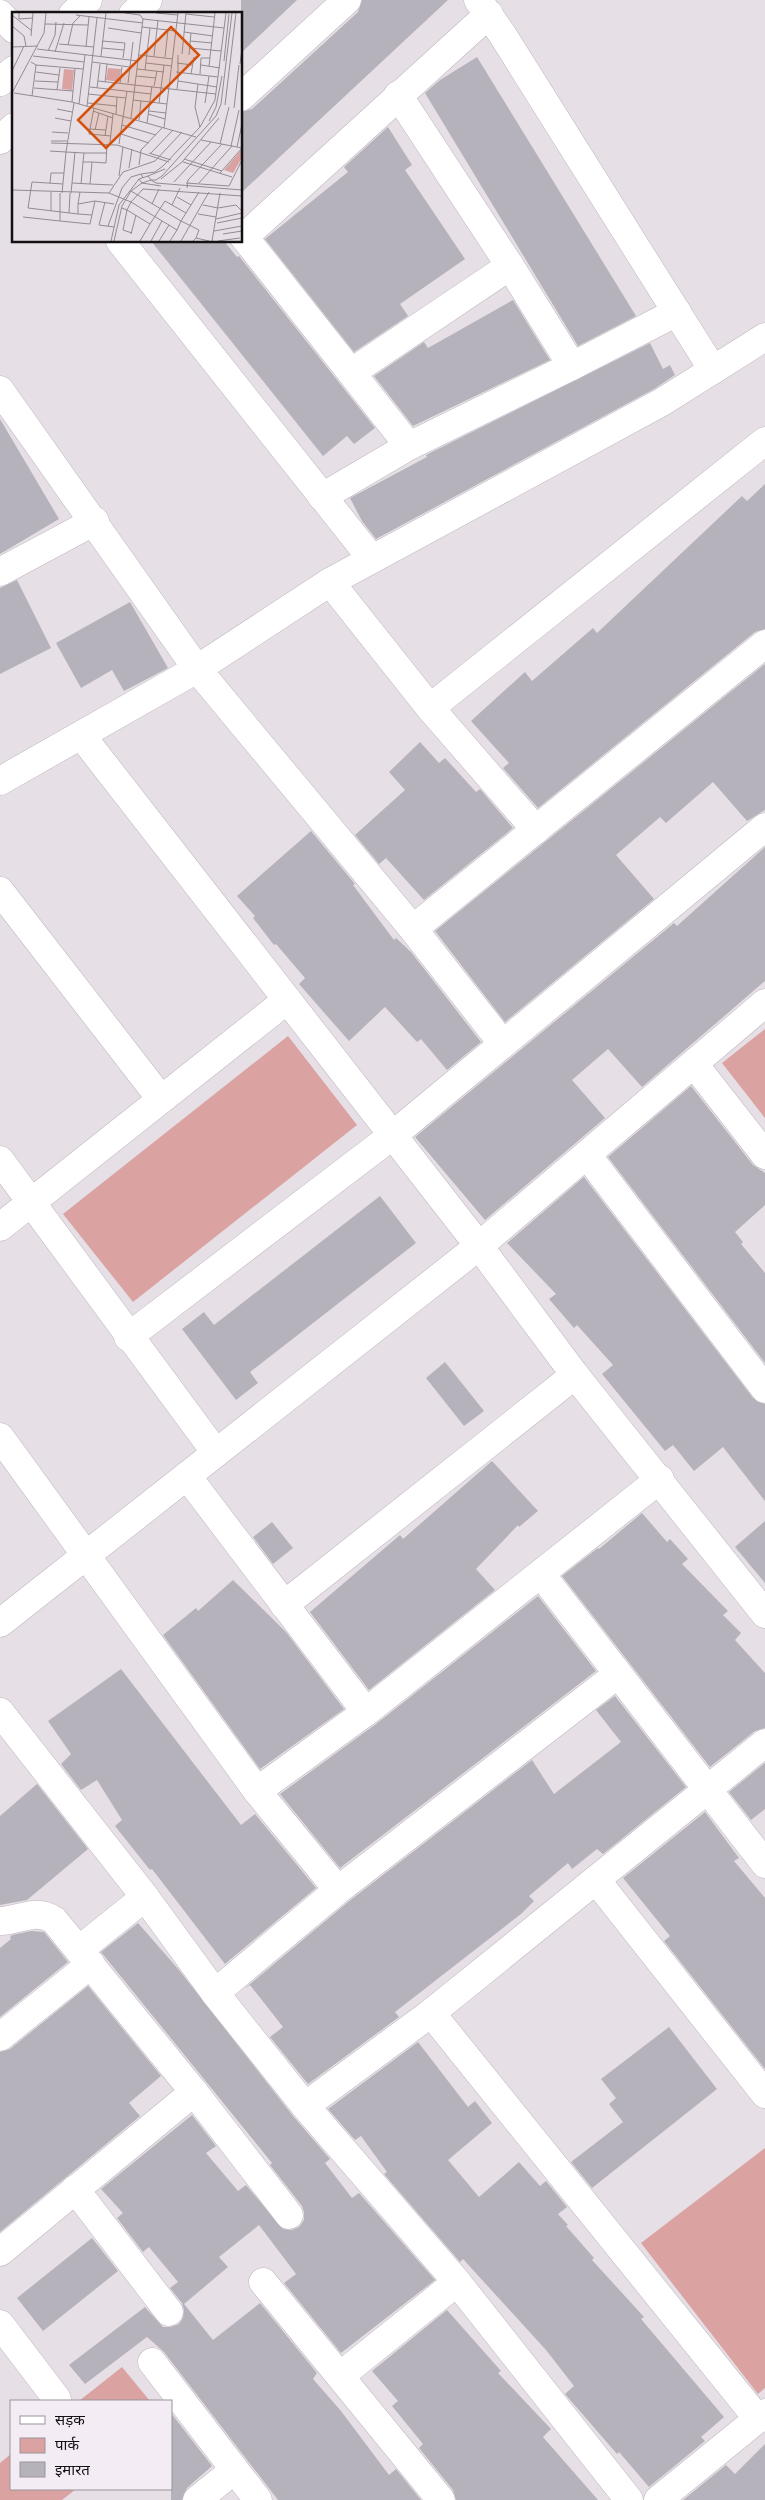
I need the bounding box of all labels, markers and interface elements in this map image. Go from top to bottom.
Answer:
inset map [12,12,242,242]
legend [10,2400,172,2490]
text: सड़क [55,2411,85,2429]
text: पार्क [55,2436,79,2454]
text: इमारत [55,2461,90,2479]

